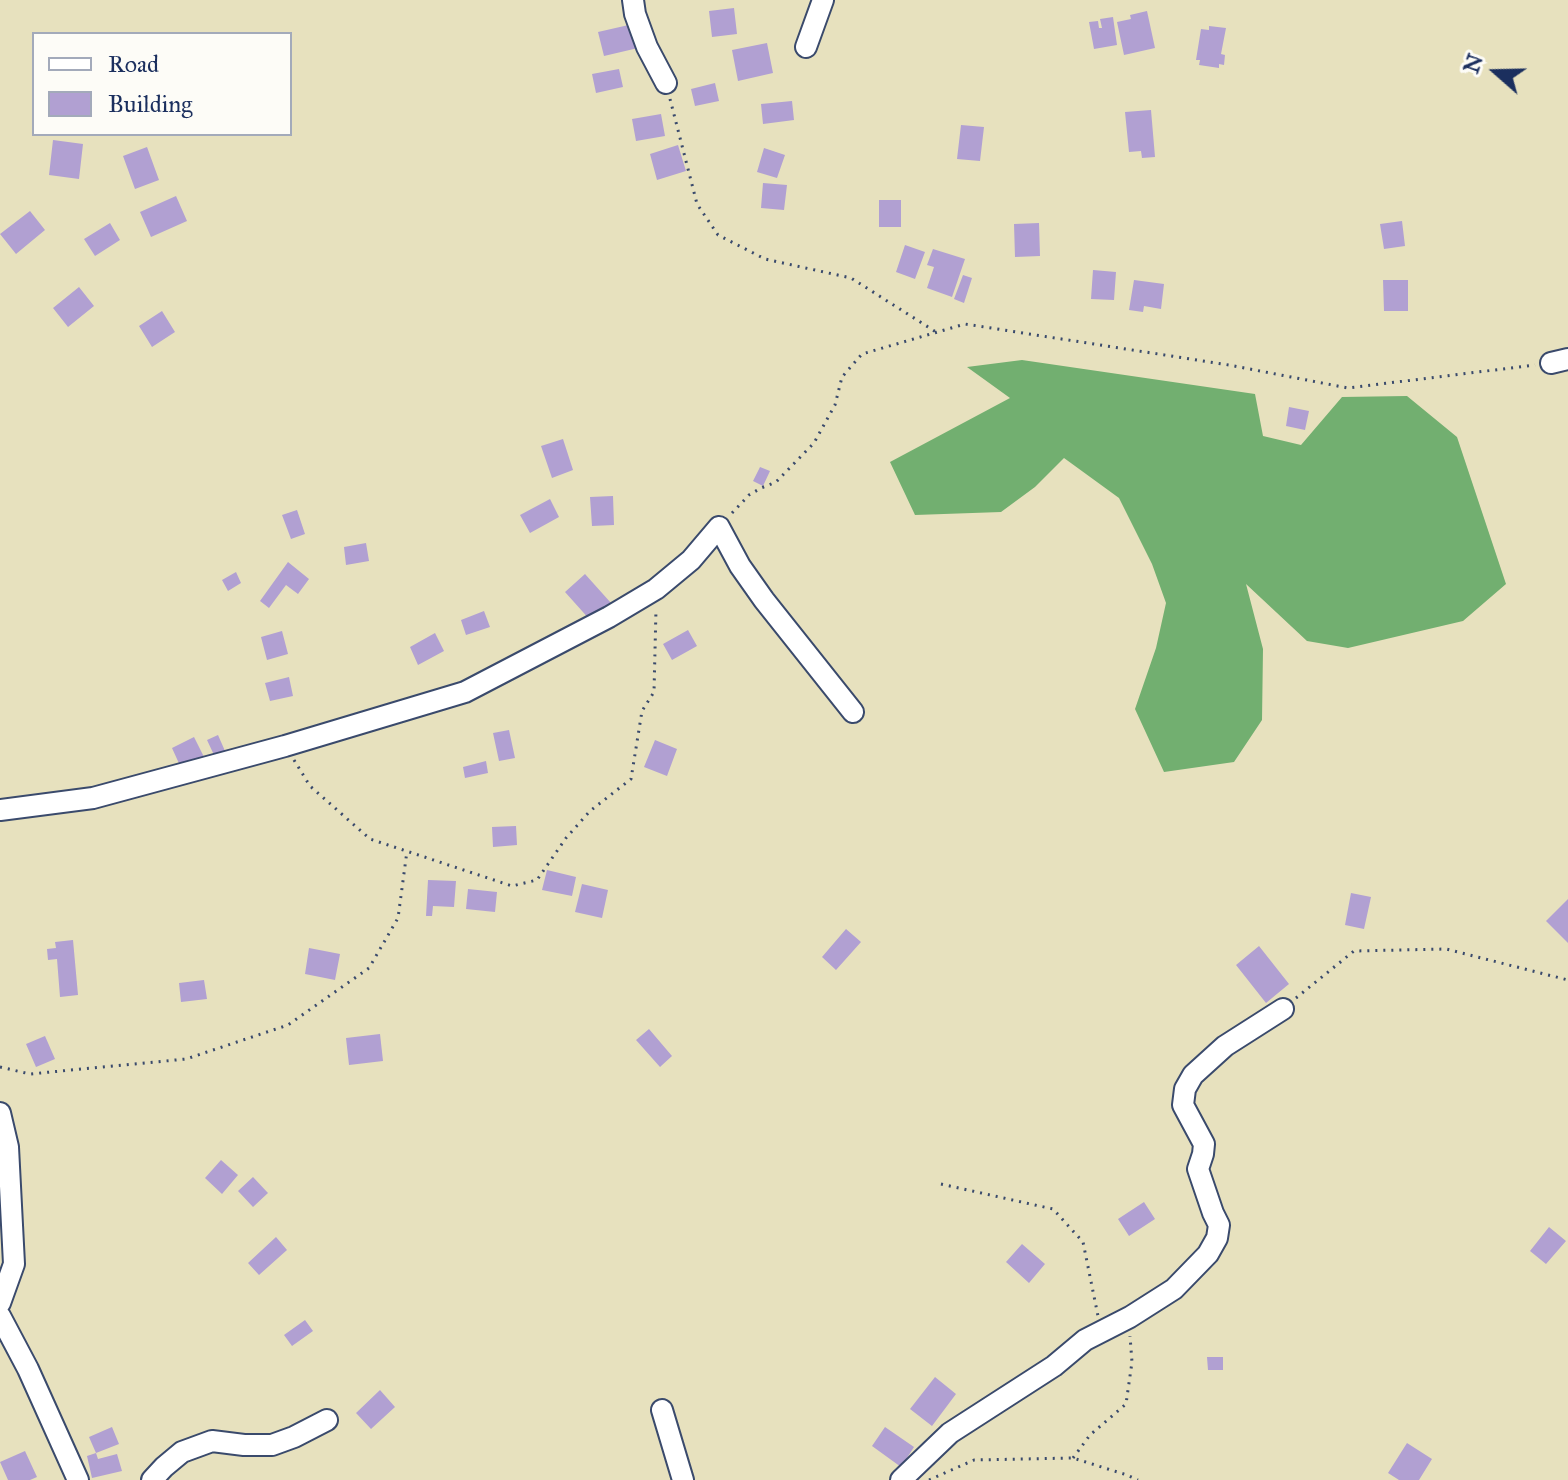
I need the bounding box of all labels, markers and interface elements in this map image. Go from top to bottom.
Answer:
legend [32,32,292,136]
north arrow [1456,32,1536,112]
text: Road [108,49,159,79]
text: N [1457,50,1489,77]
text: Building [108,89,193,119]

